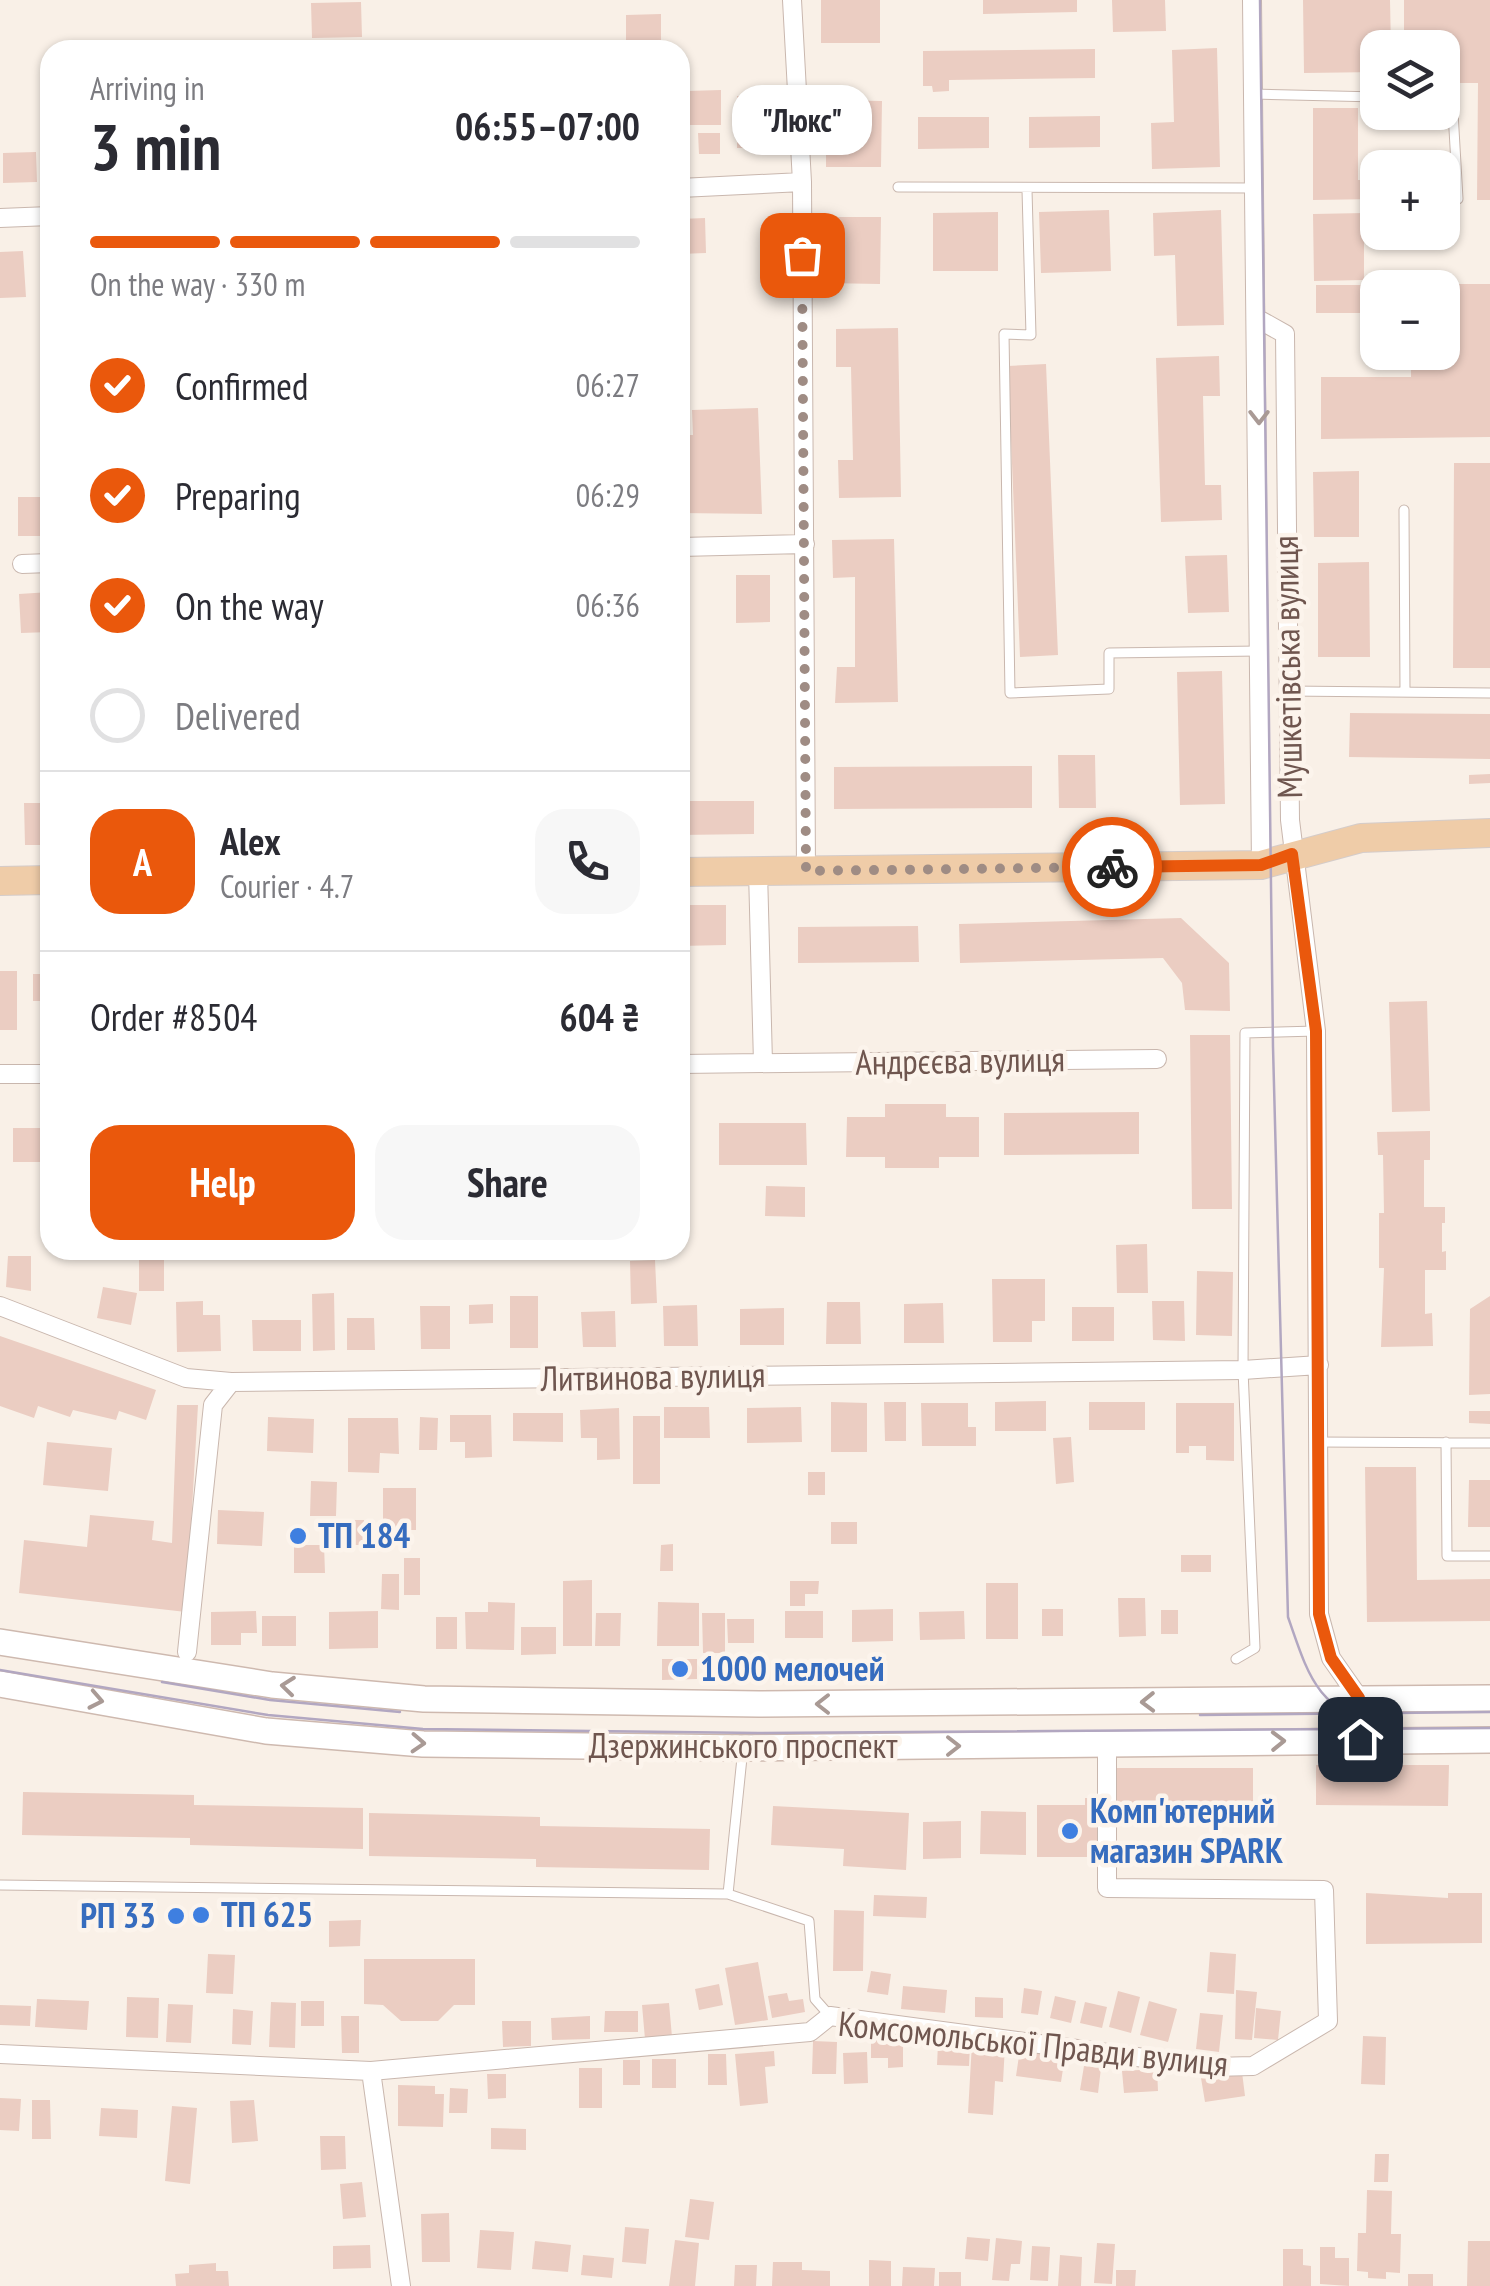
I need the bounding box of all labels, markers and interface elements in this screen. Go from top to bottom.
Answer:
map controls [1360,30,1460,370]
button: layers [1360,30,1460,130]
text: Arriving in [90,67,205,109]
callout: "Люкс" [732,85,872,155]
text: "Люкс" [762,99,842,141]
text: 06:55–07:00 [455,101,640,150]
text: 3 min [90,104,221,188]
button: + [1360,150,1460,250]
pin [760,213,845,298]
icon: bag [775,228,830,283]
text: On the way · 330 m [90,263,305,305]
button: − [1360,270,1460,370]
icon: check [90,358,145,413]
text: Confirmed [175,361,308,410]
text: 06:27 [576,364,640,406]
one-way arrow [1248,409,1269,425]
icon: check [90,468,145,523]
text: Preparing [175,471,301,520]
text: 06:29 [576,474,640,516]
street label: Мушкетівська вулиця [1262,535,1312,799]
icon: check [90,578,145,633]
text: On the way [175,581,323,630]
text: 06:36 [576,584,640,626]
text: Delivered [175,691,301,740]
button: phone [535,809,640,914]
text: Alex [220,816,281,865]
courier [1062,817,1162,917]
text: A [133,837,152,886]
icon: bike [1085,840,1140,895]
text: Courier · 4.7 [220,865,354,907]
text: Order #8504 [90,992,257,1041]
text: 604 ₴ [560,992,640,1041]
street label: Андрєєва вулиця [855,1035,1065,1085]
button: Help [90,1125,355,1240]
button: Share [375,1125,640,1240]
street label: Литвинова вулиця [539,1351,766,1401]
place label: ТП 184 [318,1512,411,1558]
marker: ТП 184 [287,1525,309,1547]
place label: 1000 мелочей [700,1645,884,1691]
marker: 1000 мелочей [669,1658,691,1680]
one-way arrow [280,1676,296,1698]
one-way arrow [87,1688,104,1709]
one-way arrow [1139,1692,1155,1713]
one-way arrow [814,1693,830,1715]
pin [1318,1697,1403,1782]
icon: home [1333,1712,1388,1767]
street label: Дзержинського проспект [589,1722,898,1768]
one-way arrow [1270,1731,1286,1752]
one-way arrow [410,1732,426,1753]
one-way arrow [946,1735,961,1757]
place label: Комп'ютерний магазин SPARK [1090,1787,1283,1873]
marker: Комп'ютерний магазин SPARK [1059,1820,1081,1842]
place label: ТП 625 [221,1891,313,1937]
place label: РП 33 [80,1892,156,1938]
marker: ТП 625 [190,1904,212,1926]
marker: РП 33 [165,1905,187,1927]
street label: Комсомольської Правди вулиця [836,2000,1230,2086]

